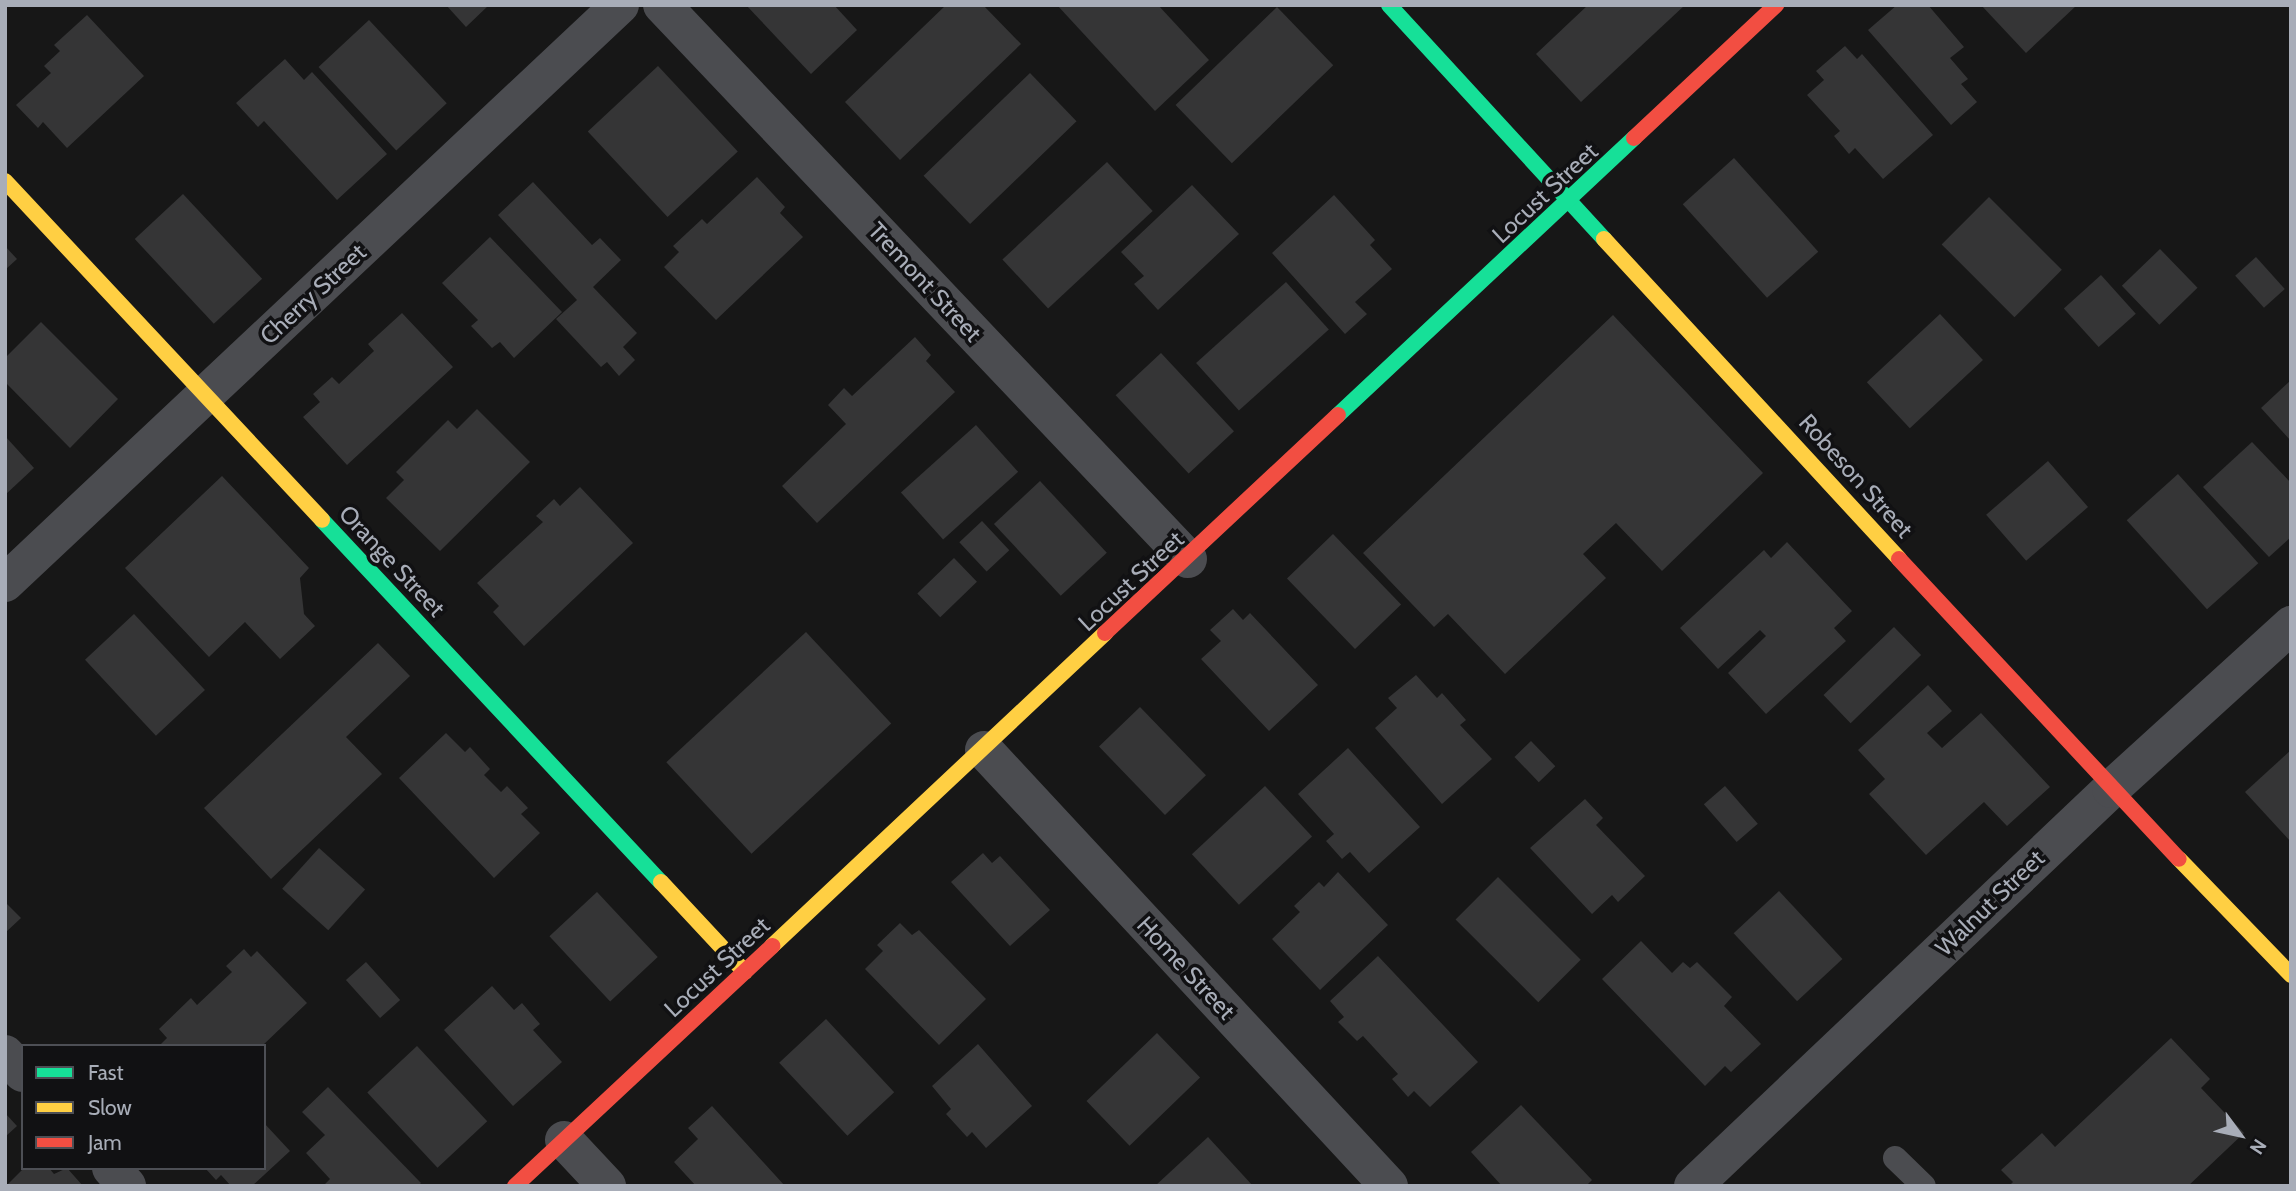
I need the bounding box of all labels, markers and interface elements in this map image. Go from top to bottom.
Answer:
street label: Locust Street [1486,137,1604,249]
street label: Tremont Street [862,216,988,348]
street label: Cherry Street [254,238,372,350]
street label: Robeson Street [1793,408,1919,544]
street label: Orange Street [333,499,451,623]
street label: Locust Street [1072,525,1190,637]
street label: Walnut Street [1930,844,2050,962]
street label: Locust Street [658,911,776,1023]
street label: Home Street [1131,911,1241,1025]
legend [21,1044,266,1170]
text: Fast [88,1060,124,1085]
text: Slow [88,1095,132,1120]
north arrow [2205,1100,2275,1170]
text: Jam [88,1130,122,1155]
text: N [2245,1135,2271,1159]

